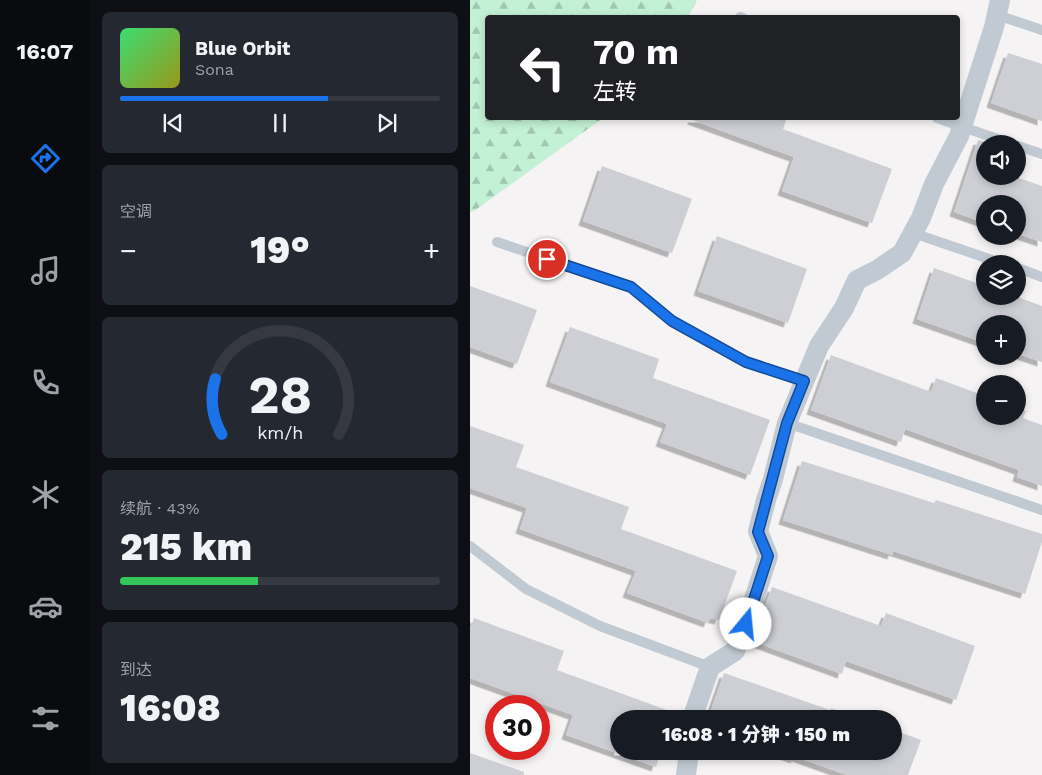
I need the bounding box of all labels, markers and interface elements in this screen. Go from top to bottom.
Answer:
text: 70 m [593,31,679,73]
icon: left [510,35,575,100]
text: Blue Orbit [195,37,290,60]
text: 16:07 [17,39,73,64]
text: Sona [195,60,234,79]
text: 左转 [593,79,637,104]
icon: previous [159,109,187,137]
icon: pause [266,109,294,137]
icon: next [373,109,401,137]
map controls [976,135,1026,425]
button: sound [976,135,1026,185]
icon: directions [28,141,63,176]
button: search [976,195,1026,245]
text: 空调 [120,202,152,221]
text: 19° [250,228,310,272]
text: − [120,234,137,267]
text: + [423,234,440,267]
pin [526,238,568,280]
icon: arrive [533,245,561,273]
icon: music [28,253,63,288]
button: layers [976,255,1026,305]
button: + [976,315,1026,365]
icon: phone [28,365,63,400]
text: 28 [248,365,312,426]
button: − [976,375,1026,425]
text: km/h [257,422,303,443]
icon: climate [28,477,63,512]
text: 续航 · 43% [120,499,199,518]
text: 215 km [120,525,252,569]
icon: car [28,589,63,624]
position arrow [719,597,771,649]
text: 到达 [120,660,152,679]
text: 16:08 [120,686,221,730]
speed limit sign: 30 [485,695,550,760]
icon: filters [28,701,63,736]
text: 16:08 · 1 分钟 · 150 m [662,723,850,746]

